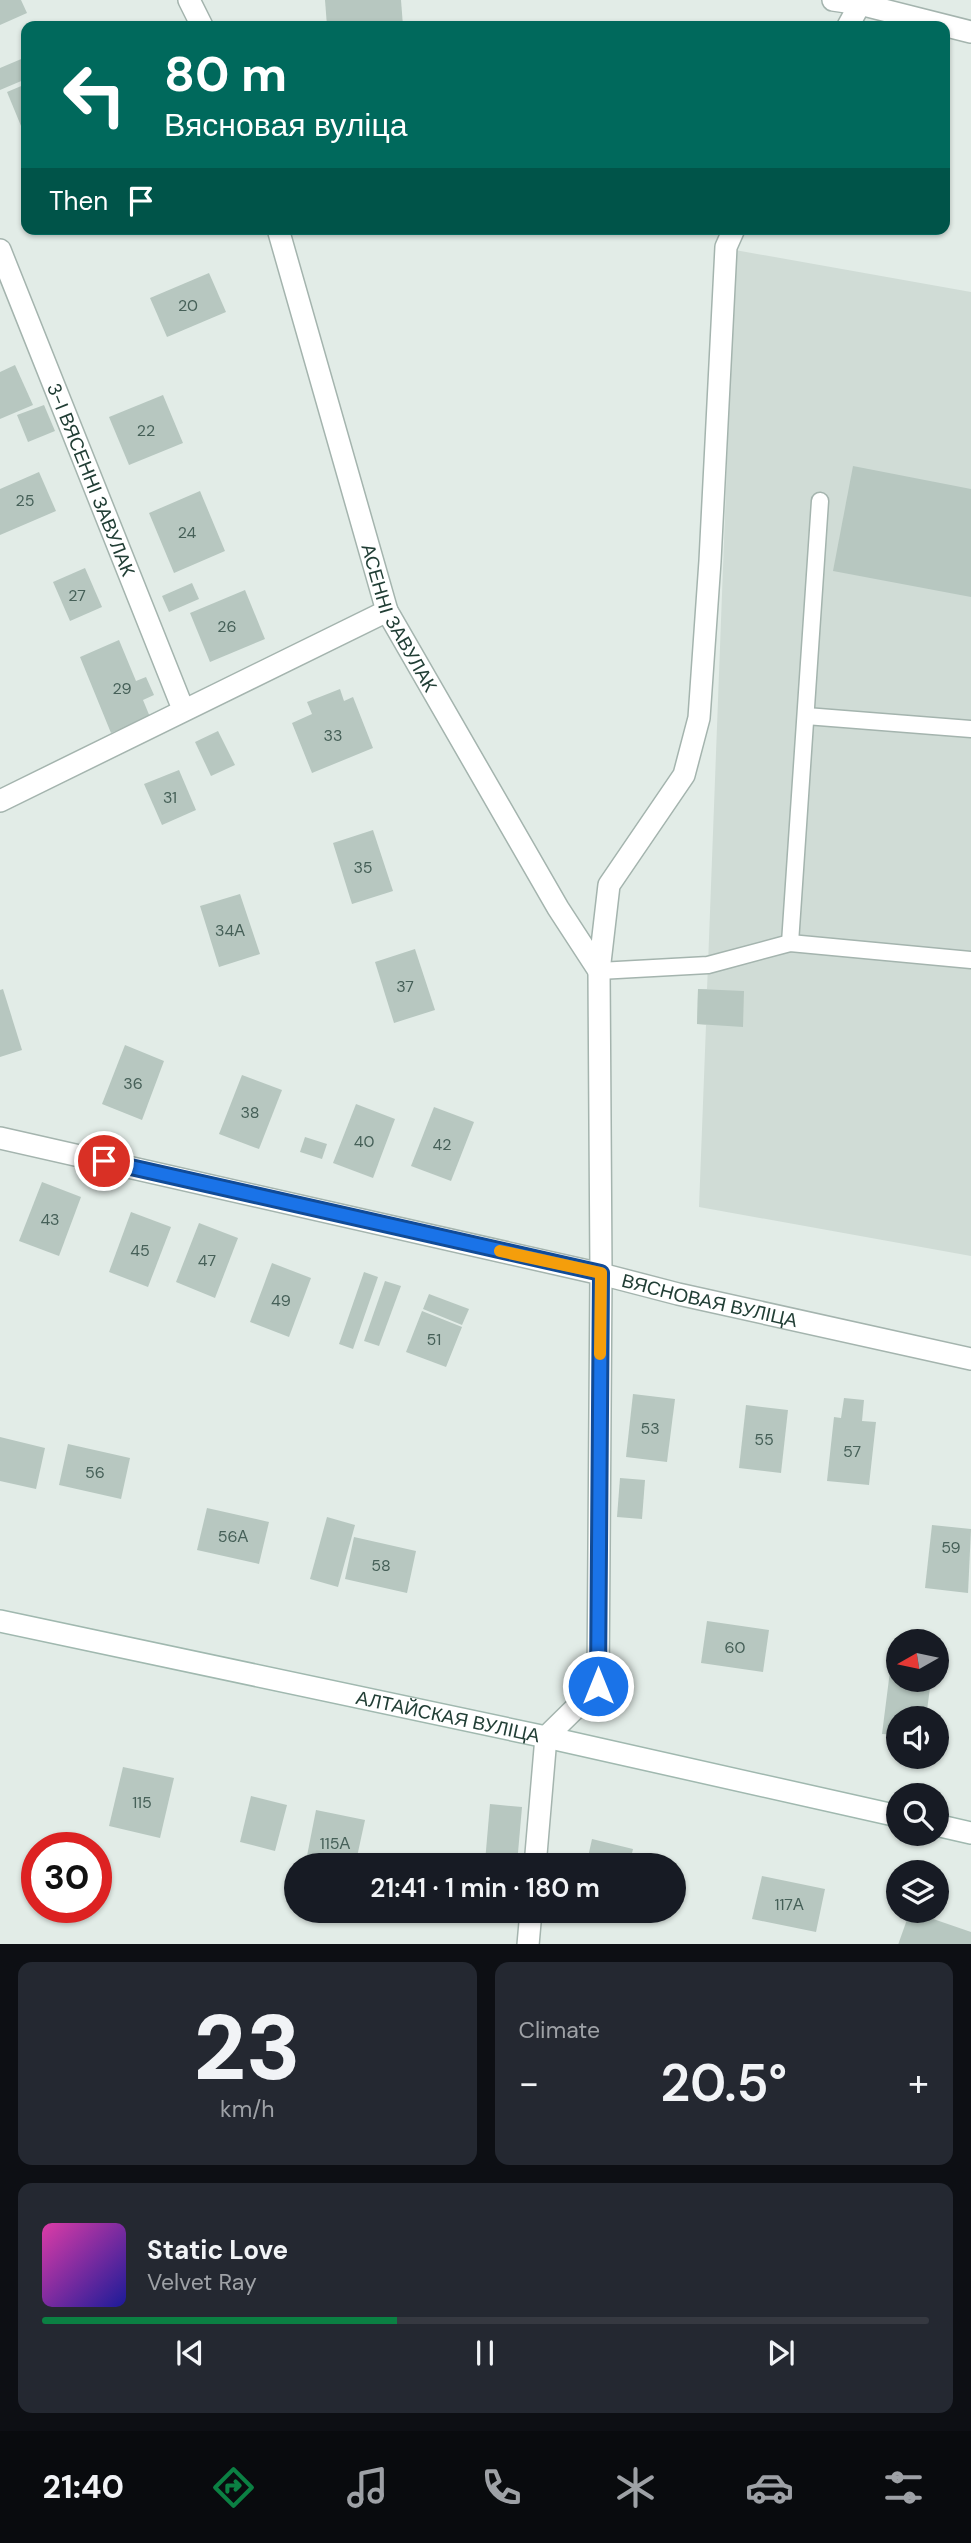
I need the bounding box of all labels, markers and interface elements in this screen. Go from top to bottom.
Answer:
text: 80 m [164,42,287,106]
icon: left [49,49,140,140]
text: Вясновая вуліца [164,104,408,146]
icon: arrive [122,182,160,220]
text: Then [49,184,108,218]
house number: 20 [178,295,198,316]
street label: 3-І ВЯСЕННІ ЗАВУЛАК [42,379,141,580]
house number: 22 [137,420,155,441]
house number: 25 [16,490,34,511]
house number: 24 [178,522,197,543]
street label: АСЕННІ ЗАВУЛАК [356,541,443,696]
house number: 27 [68,585,86,606]
house number: 26 [217,616,237,637]
house number: 29 [112,678,132,699]
house number: 33 [324,725,342,746]
house number: 31 [163,787,177,808]
house number: 35 [353,857,373,878]
house number: 34А [215,920,245,941]
house number: 37 [396,976,414,997]
house number: 36 [123,1073,143,1094]
house number: 38 [240,1102,260,1123]
pin [74,1131,134,1191]
house number: 40 [354,1131,374,1152]
house number: 42 [433,1134,451,1155]
icon: arrive [85,1142,123,1180]
house number: 43 [40,1209,60,1230]
house number: 45 [130,1240,150,1261]
house number: 47 [198,1250,216,1271]
street label: ВЯСНОВАЯ ВУЛІЦА [619,1267,800,1333]
house number: 49 [271,1290,291,1311]
house number: 51 [427,1329,441,1350]
house number: 53 [640,1418,660,1439]
house number: 55 [754,1429,774,1450]
house number: 57 [843,1441,861,1462]
house number: 56 [85,1462,105,1483]
house number: 56А [218,1526,249,1547]
house number: 59 [941,1537,961,1558]
house number: 58 [371,1555,391,1576]
north arrow [886,1629,948,1692]
map controls [886,1629,949,1923]
house number: 60 [725,1637,746,1658]
position arrow [561,1649,635,1723]
street label: АЛТАЙСКАЯ ВУЛІЦА [354,1685,542,1748]
button: sound [886,1706,949,1769]
button: search [886,1783,949,1846]
house number: 115 [132,1792,152,1813]
speed limit sign: 30 [21,1832,112,1923]
house number: 115А [320,1833,351,1854]
button: layers [886,1860,949,1923]
text: 21:41 · 1 min · 180 m [370,1871,600,1905]
house number: 117А [774,1894,804,1915]
text: 23 [194,1989,301,2107]
text: Climate [519,2015,600,2045]
text: 20.5° [660,2049,787,2117]
text: − [519,2058,539,2108]
text: + [908,2058,929,2108]
text: km/h [220,2094,274,2124]
text: Static Love [147,2233,288,2267]
text: Velvet Ray [147,2267,257,2297]
icon: previous [171,2334,209,2372]
icon: pause [466,2334,504,2372]
icon: next [762,2334,800,2372]
icon: directions [209,2463,258,2512]
icon: music [343,2463,392,2512]
icon: phone [477,2463,526,2512]
icon: climate [611,2463,660,2512]
icon: car [745,2463,794,2512]
icon: filters [879,2463,928,2512]
text: 21:40 [43,2466,124,2508]

